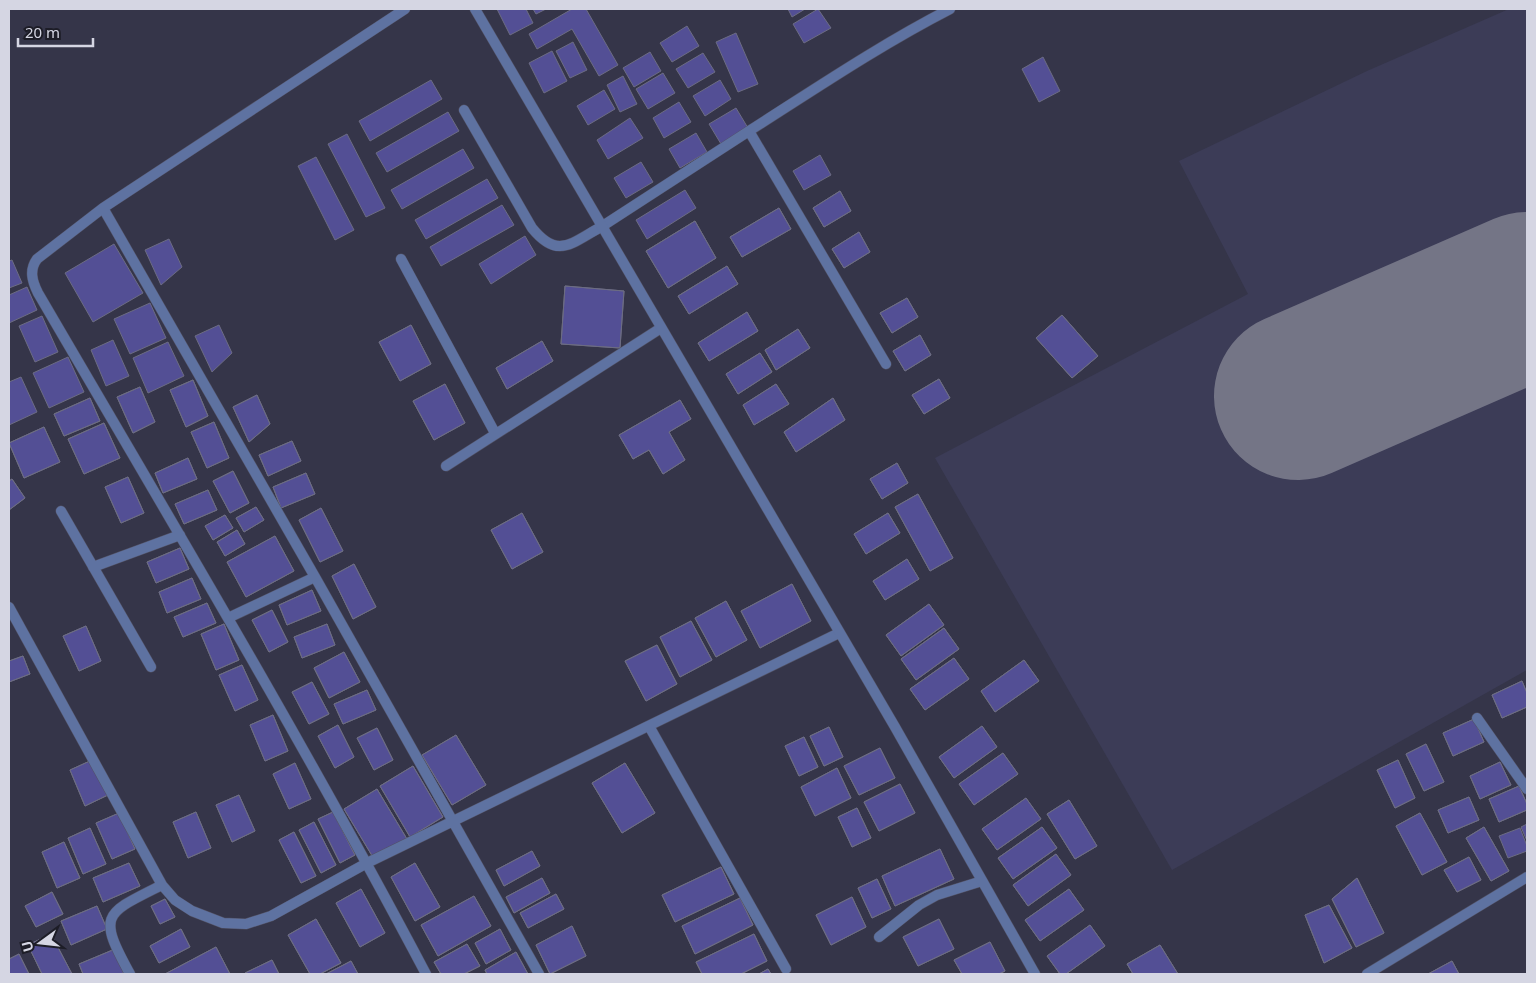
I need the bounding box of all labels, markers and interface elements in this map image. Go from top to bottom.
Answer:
scale bar [18,15,92,47]
text: 20 m [25,22,60,42]
north arrow [15,918,65,968]
text: U [16,939,38,954]

